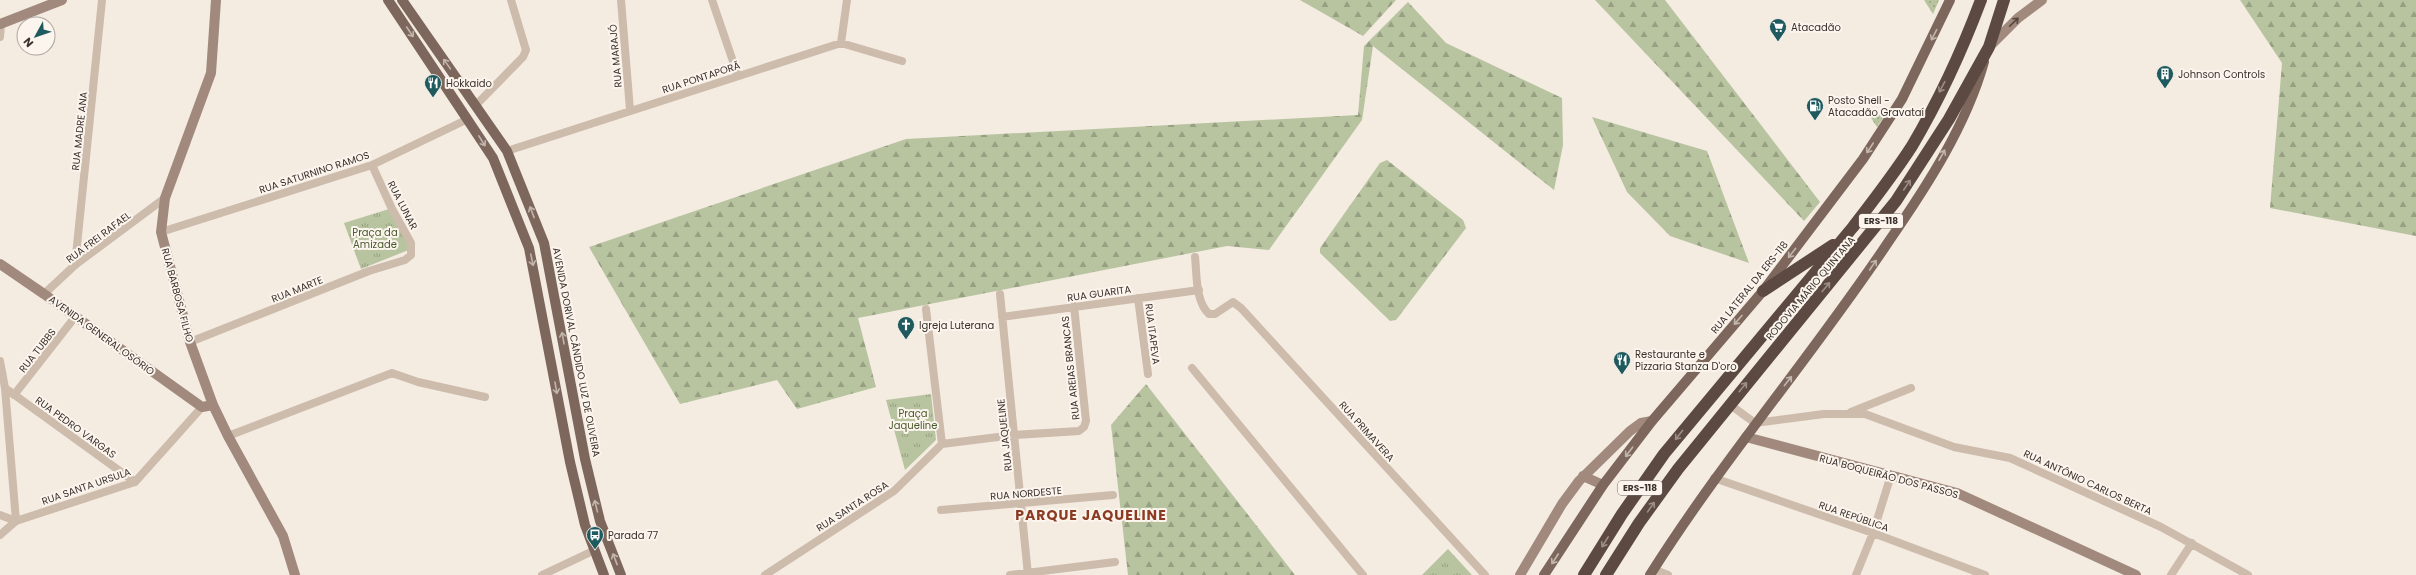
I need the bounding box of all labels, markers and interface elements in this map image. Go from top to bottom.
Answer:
north arrow [16,16,56,56]
supermarket icon: Atacadão [1768,17,1788,42]
one-way arrow [2009,17,2019,27]
place label: Atacadão [1791,20,1841,35]
street label: RUA MARAJÓ [605,24,626,88]
one-way arrow [406,27,414,38]
one-way arrow [1929,29,1937,41]
text: N [20,34,37,51]
one-way arrow [443,58,451,69]
street label: RUA PONTAPORÃ [660,58,742,97]
building icon: Johnson Controls [2155,64,2175,89]
place label: Johnson Controls [2178,67,2265,82]
restaurant icon: Hokkaido [423,73,443,98]
place label: Hokkaido [446,76,492,91]
one-way arrow [1938,81,1945,93]
street label: RUA MADRE ANA [68,91,91,171]
place label: Posto Shell - Atacadão Gravataí [1828,93,1925,120]
fuel station icon: Posto Shell - Atacadão Gravataí [1805,96,1825,121]
one-way arrow [478,135,486,147]
one-way arrow [1866,143,1874,154]
street label: RUA SATURNINO RAMOS [257,147,371,197]
one-way arrow [1939,149,1946,161]
street label: RUA LUNAR [384,178,421,232]
one-way arrow [1903,180,1911,191]
one-way arrow [527,207,535,219]
street label: RUA FREI RAFAEL [63,208,134,267]
road number: ERS-118 [1859,214,1903,228]
park label: Praça da Amizade [352,225,398,252]
street label: RODOVIA MÁRIO QUINTANA [1762,233,1859,344]
street label: RUA LATERAL DA ERS-118 [1707,238,1792,337]
street label: RUA BARBOSA FILHO [158,246,197,344]
street label: AVENIDA DORIVAL CÂNDIDO LUZ DE OLIVEIRA [549,246,604,458]
one-way arrow [1788,247,1797,258]
one-way arrow [528,253,536,266]
one-way arrow [1870,259,1878,271]
street label: RUA MARTE [269,272,325,307]
one-way arrow [1821,281,1830,292]
street label: RUA GUARITA [1066,282,1132,305]
street label: AVENIDA GENERAL OSÓRIO [46,292,158,379]
street label: RUA ITAPEVA [1141,303,1164,366]
church icon: Igreja Luterana [896,315,916,340]
street label: RUA AREIAS BRANCAS [1058,315,1083,421]
one-way arrow [1733,315,1742,326]
place label: Igreja Luterana [919,318,994,333]
street label: RUA TUBBS [15,325,60,376]
one-way arrow [558,332,566,345]
place label: Restaurante e Pizzaria Stanza D'oro [1635,347,1737,374]
restaurant icon: Restaurante e Pizzaria Stanza D'oro [1612,350,1632,375]
one-way arrow [1784,376,1793,387]
one-way arrow [552,381,560,394]
one-way arrow [1739,381,1747,392]
street label: RUA PEDRO VARGAS [32,393,119,462]
street label: RUA JAQUELINE [993,398,1016,472]
street label: RUA PRIMAVERA [1335,398,1398,465]
park label: Praça Jaqueline [889,406,937,433]
one-way arrow [1674,430,1683,441]
street label: RUA ANTÔNIO CARLOS BERTA [2021,446,2155,519]
one-way arrow [1624,447,1633,458]
street label: RUA BOQUEIRÃO DOS PASSOS [1818,451,1960,502]
street label: RUA SANTA URSULA [40,464,133,509]
street label: RUA SANTA ROSA [813,477,891,535]
road number: ERS-118 [1618,481,1662,495]
street label: RUA NORDESTE [990,483,1062,504]
street label: RUA REPÚBLICA [1817,497,1891,536]
one-way arrow [592,500,600,513]
one-way arrow [1646,502,1655,513]
district label: PARQUE JAQUELINE [1015,505,1167,525]
bus stop icon: Parada 77 [585,525,605,550]
place label: Parada 77 [608,528,659,543]
one-way arrow [1600,536,1608,548]
one-way arrow [1550,553,1558,565]
one-way arrow [610,554,618,566]

